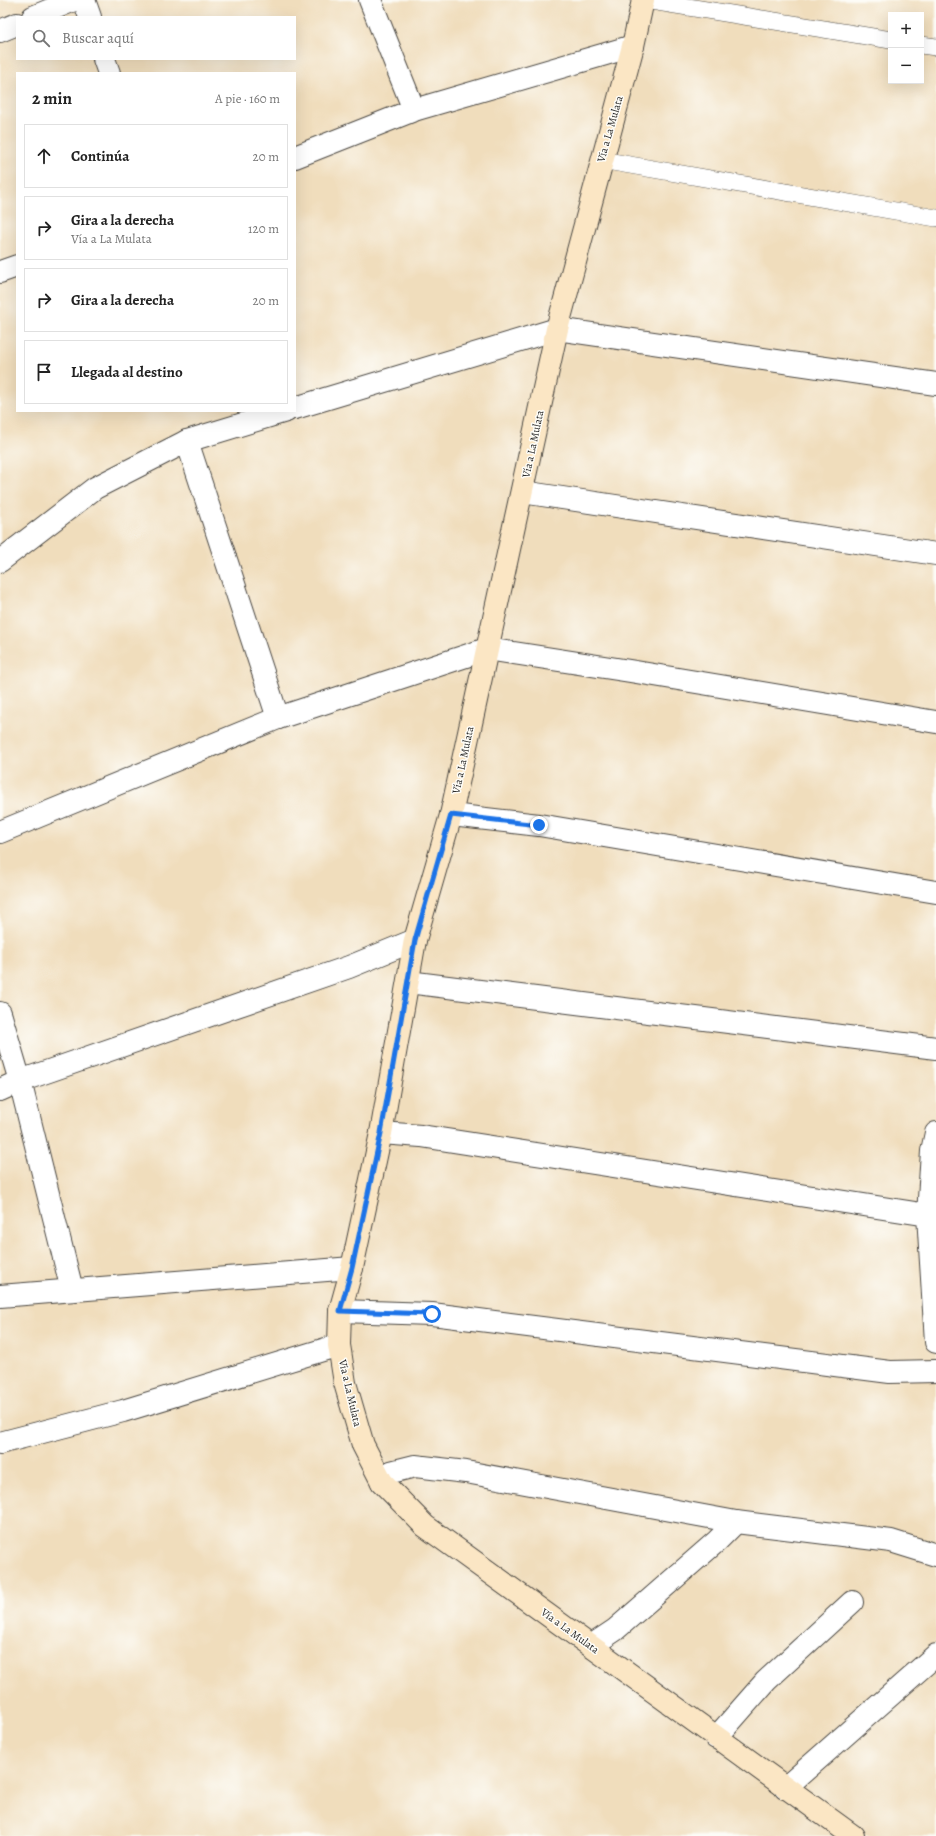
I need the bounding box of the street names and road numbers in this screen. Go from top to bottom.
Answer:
street label: Vía a La Mulata [593,93,627,165]
street label: Vía a La Mulata [518,408,548,480]
street label: Vía a La Mulata [448,724,478,796]
street label: Vía a La Mulata [335,1357,365,1429]
street label: Vía a La Mulata [537,1604,603,1658]

